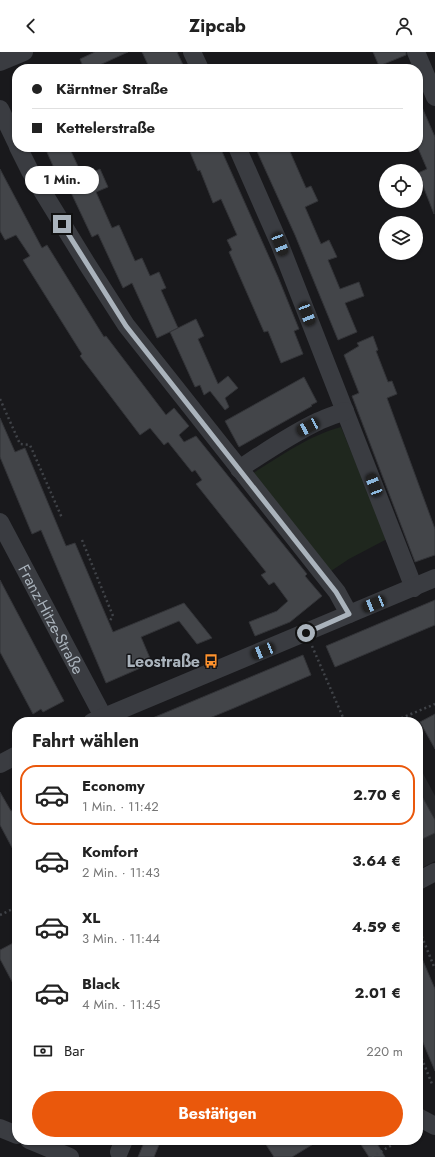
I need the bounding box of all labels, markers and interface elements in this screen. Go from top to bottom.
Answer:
text: Zipcab [189,13,246,39]
icon: back [20,15,42,37]
icon: person [393,15,415,37]
text: Kärntner Straße [56,78,168,100]
text: Kettelerstraße [56,117,155,139]
map controls [379,164,423,260]
button: locate [379,164,423,208]
callout: 1 Min. [25,166,99,194]
text: 1 Min. [43,170,81,189]
route end [53,215,71,233]
button: layers [379,216,423,260]
car [270,231,290,257]
car [297,301,317,327]
car [295,416,321,438]
car [364,472,384,498]
street label: Franz-Hitze-Straße [12,560,90,678]
car [361,594,387,614]
route start [297,624,315,642]
car [250,641,276,661]
place label: Leostraße [127,650,200,673]
bus stop icon: Leostraße [203,653,219,669]
text: Fahrt wählen [32,728,139,754]
text: Economy [82,775,145,797]
icon: car [34,777,70,813]
text: 2.70 € [353,784,401,806]
text: 1 Min. · 11:42 [82,797,159,816]
text: Komfort [82,841,138,863]
icon: car [34,843,70,879]
text: 3.64 € [352,850,401,872]
text: 2 Min. · 11:43 [82,863,160,882]
text: XL [82,907,100,929]
icon: car [34,909,70,945]
text: 4.59 € [352,916,401,938]
text: 3 Min. · 11:44 [82,929,160,948]
text: Black [82,973,120,995]
icon: car [34,975,70,1011]
text: 2.01 € [354,982,401,1004]
text: 4 Min. · 11:45 [82,995,160,1014]
icon: cash [32,1040,54,1062]
text: Bar [64,1040,85,1062]
text: 220 m [366,1042,403,1061]
button: Bestätigen [32,1091,403,1137]

